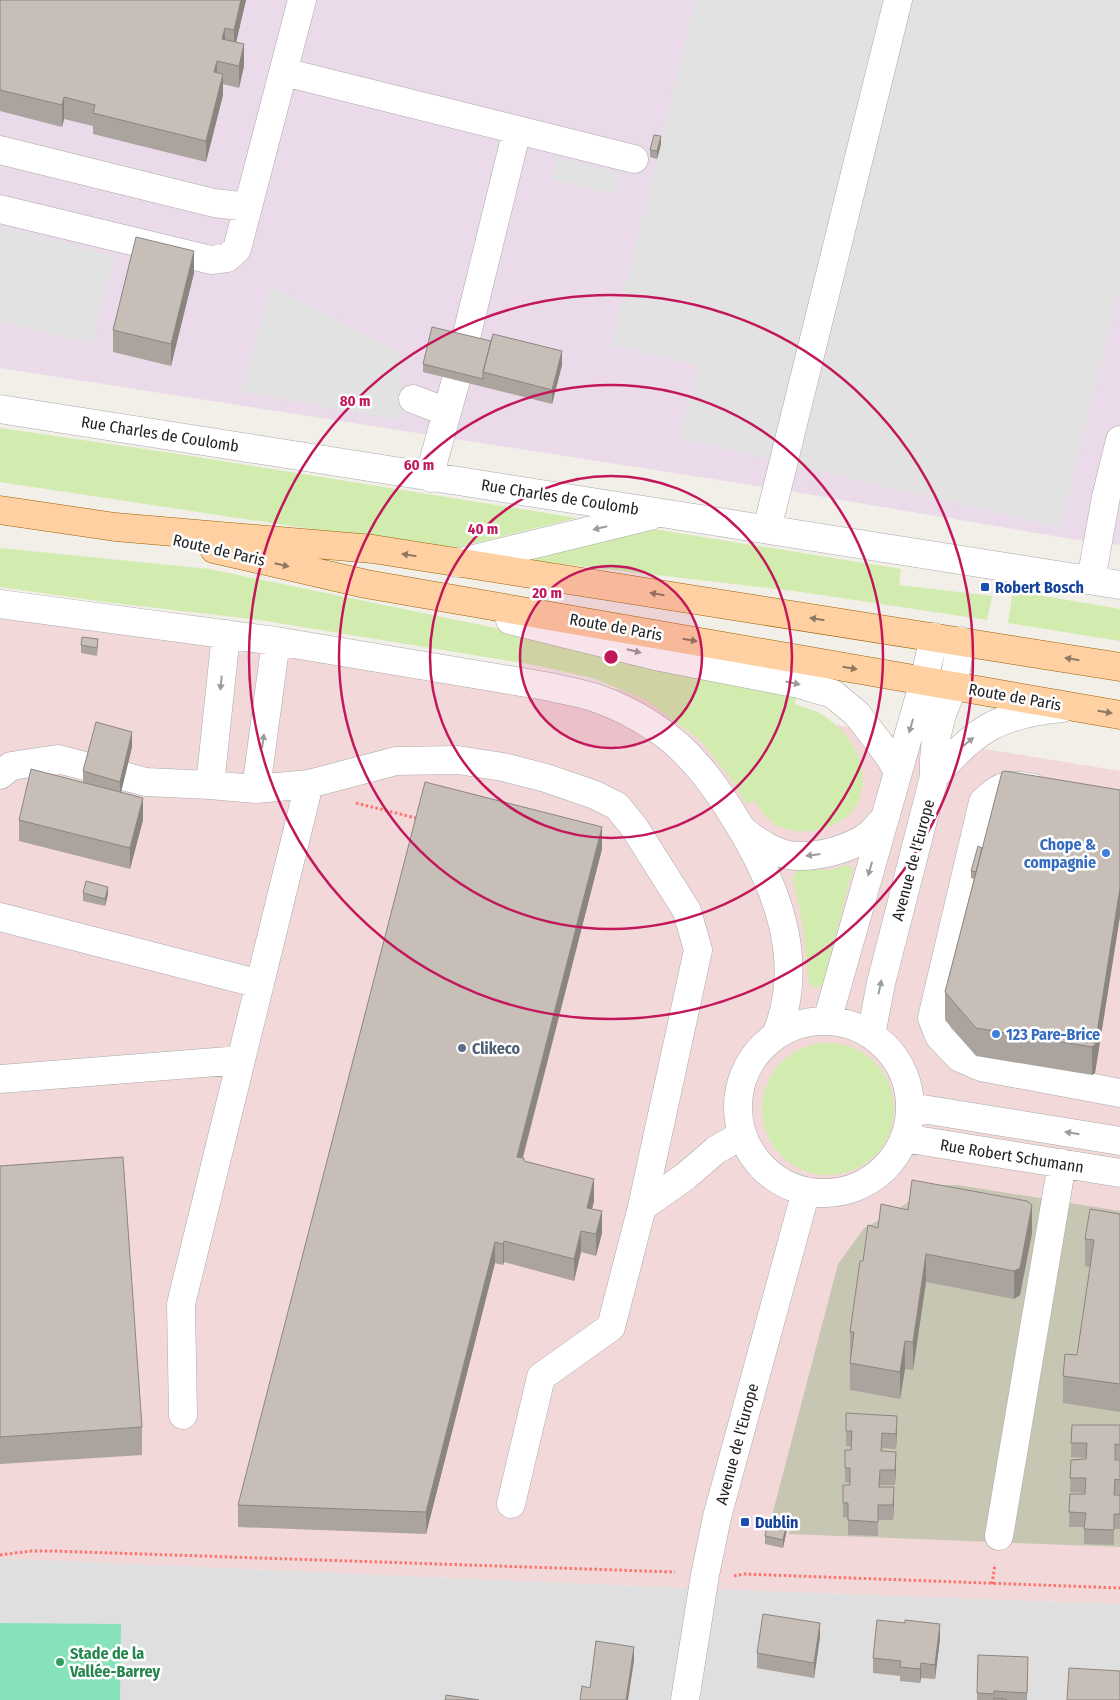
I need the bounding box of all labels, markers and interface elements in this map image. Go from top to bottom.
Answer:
text: 80 m [340,392,370,410]
street label: Rue Charles de Coulomb [80,412,240,456]
text: 60 m [404,456,434,474]
street label: Rue Charles de Coulomb [480,475,640,519]
text: 40 m [468,520,498,538]
one-way arrow [592,524,607,532]
street label: Route de Paris [171,530,267,570]
one-way arrow [401,550,417,558]
one-way arrow [274,561,289,569]
place label: Robert Bosch [995,578,1084,597]
marker: Robert Bosch [979,581,991,593]
text: 20 m [531,584,562,602]
one-way arrow [648,589,664,597]
street label: Route de Paris [568,609,664,645]
one-way arrow [809,614,825,622]
one-way arrow [682,637,698,645]
one-way arrow [626,647,641,655]
centre of rings [602,648,620,666]
one-way arrow [1064,655,1080,663]
one-way arrow [842,664,858,672]
one-way arrow [217,675,225,691]
one-way arrow [786,679,801,687]
street label: Route de Paris [967,679,1063,715]
one-way arrow [1097,709,1113,717]
one-way arrow [907,719,915,734]
one-way arrow [259,733,267,749]
one-way arrow [962,737,975,748]
street label: Avenue de l'Europe [888,797,938,923]
place label: Chope & compagnie [1024,835,1096,872]
marker: Chope & compagnie [1100,847,1112,859]
one-way arrow [804,851,820,859]
one-way arrow [866,862,874,877]
one-way arrow [877,979,885,995]
place label: 123 Pare-Brice [1006,1025,1100,1044]
marker: 123 Pare-Brice [990,1028,1002,1040]
place label: Clikeco [472,1039,520,1058]
marker: Clikeco [456,1042,468,1054]
one-way arrow [1064,1129,1080,1137]
street label: Rue Robert Schumann [939,1135,1085,1177]
street label: Avenue de l'Europe [712,1381,762,1507]
place label: Dublin [755,1513,798,1532]
marker: Dublin [739,1516,751,1528]
place label: Stade de la Vallée-Barrey [69,1644,161,1681]
marker: Stade de la Vallée-Barrey [54,1656,66,1668]

